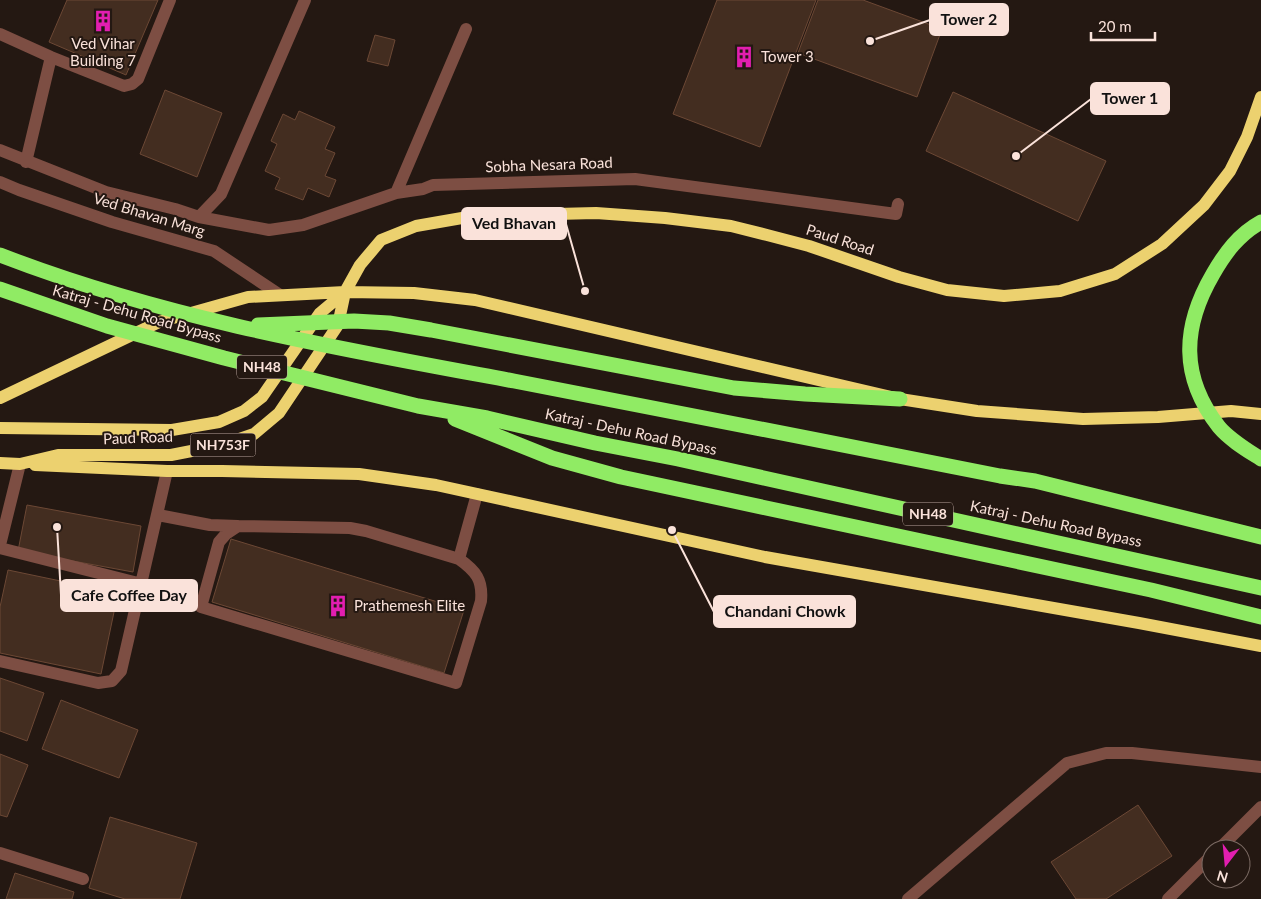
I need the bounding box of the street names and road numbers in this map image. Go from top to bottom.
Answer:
street label: Sobha Nesara Road [485,153,613,175]
street label: Ved Bhavan Marg [91,188,208,240]
street label: Paud Road [804,220,876,258]
street label: Katraj - Dehu Road Bypass [51,280,224,346]
road number: NH48 [237,356,287,378]
street label: Katraj - Dehu Road Bypass [544,404,719,458]
street label: Paud Road [103,427,173,447]
road number: NH753F [190,434,256,456]
street label: Katraj - Dehu Road Bypass [969,496,1144,550]
road number: NH48 [903,502,953,526]

